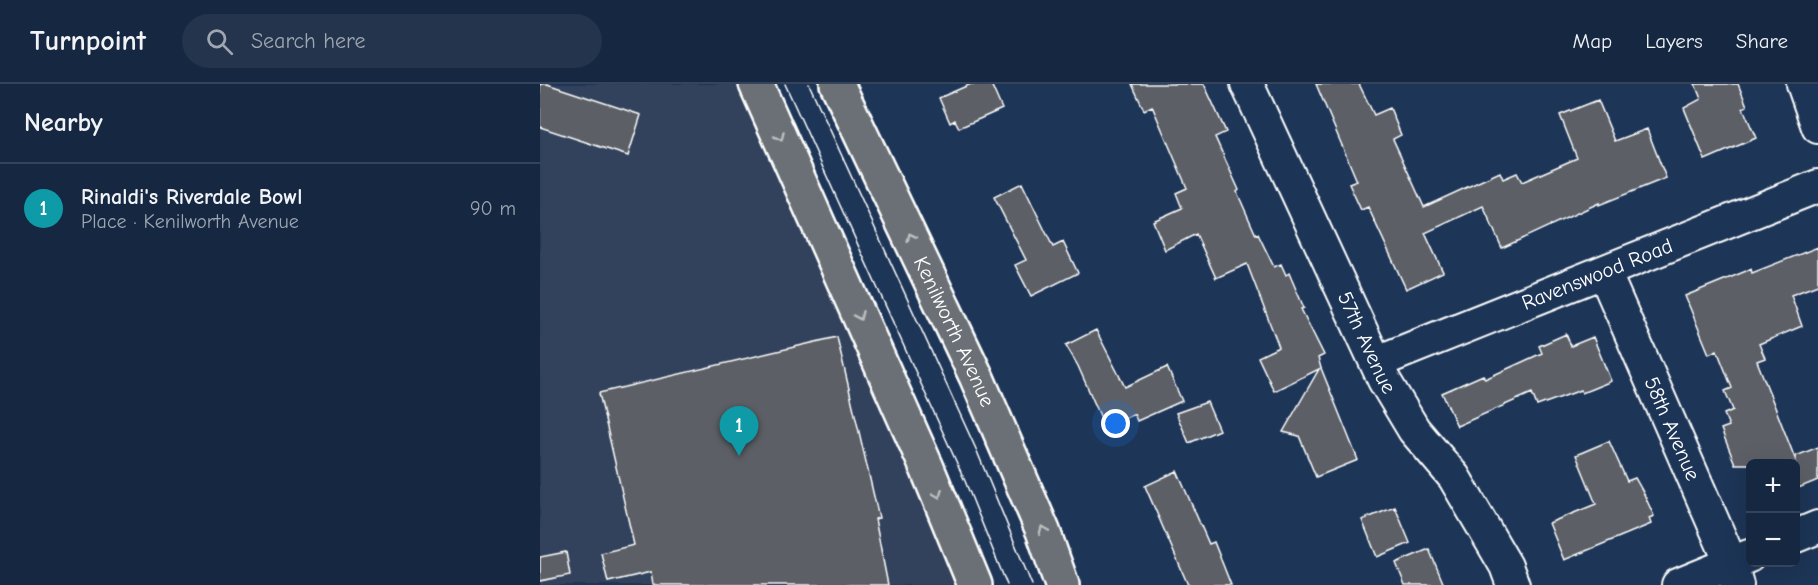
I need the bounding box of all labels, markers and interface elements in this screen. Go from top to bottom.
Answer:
search box [182,14,602,68]
text: Turnpoint [30,25,146,57]
icon: search [203,25,236,58]
text: Search here [251,28,365,54]
text: Map [1573,29,1612,53]
text: Layers [1645,29,1703,53]
text: Share [1736,29,1788,53]
text: Nearby [24,108,103,138]
one-way arrow [773,131,785,142]
text: Rinaldi's Riverdale Bowl [81,184,302,210]
text: 1 [40,197,47,220]
text: 90 m [470,197,516,220]
text: Place · Kenilworth Avenue [81,210,299,233]
one-way arrow [906,233,918,244]
street label: Ravenswood Road [1518,233,1676,315]
street label: Kenilworth Avenue [909,253,1000,410]
street label: 57th Avenue [1333,288,1401,398]
one-way arrow [852,309,864,320]
street label: 58th Avenue [1639,373,1705,484]
pin: 1 [720,406,758,456]
your location [1101,409,1130,438]
map controls [1746,459,1800,567]
button: + [1746,459,1800,513]
one-way arrow [931,488,943,499]
button: − [1746,513,1800,567]
one-way arrow [1037,525,1050,536]

